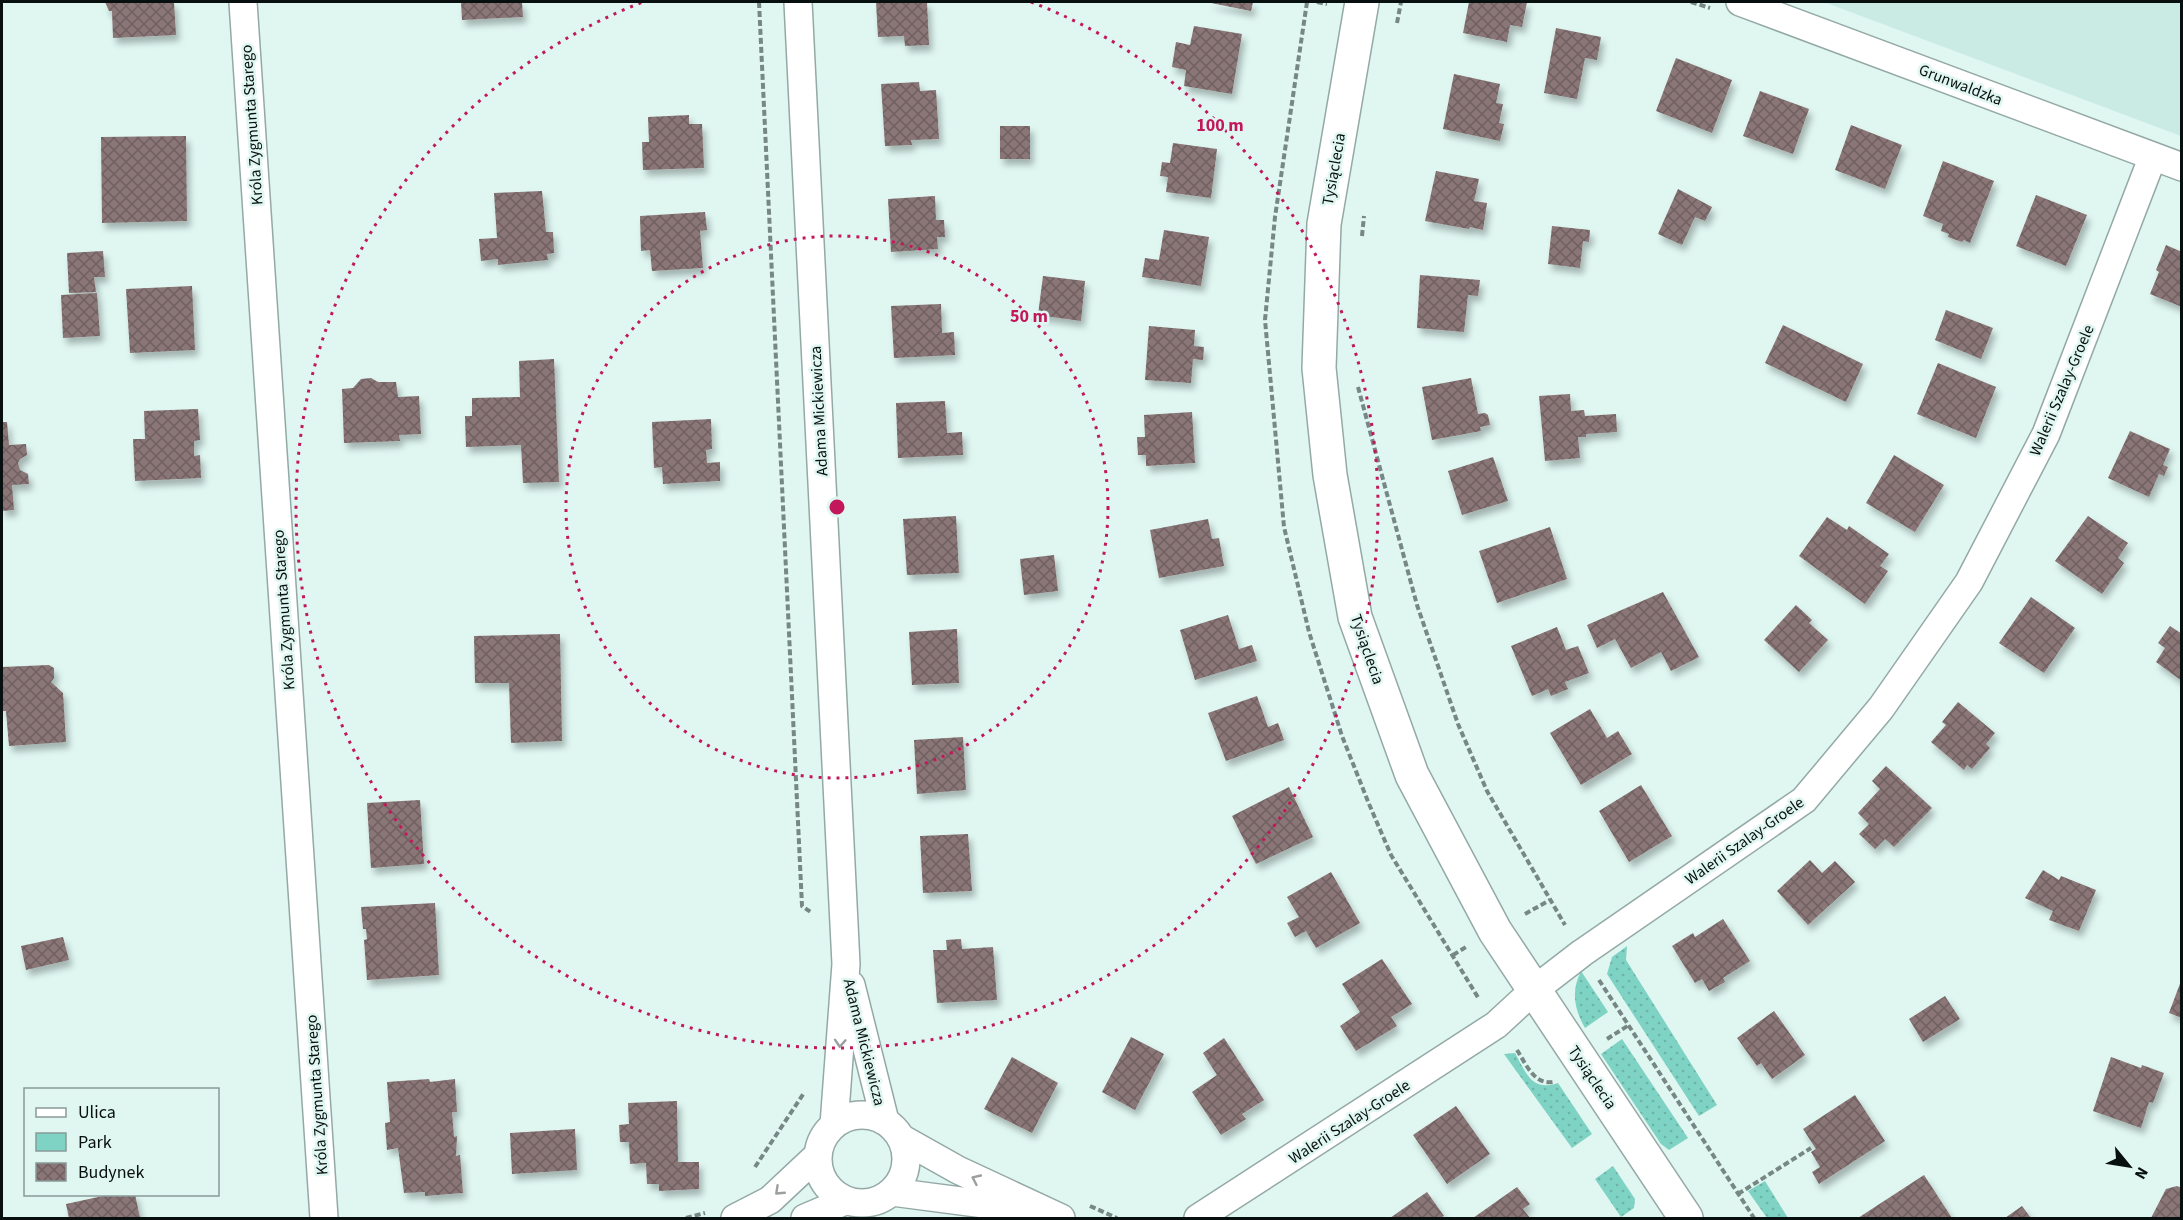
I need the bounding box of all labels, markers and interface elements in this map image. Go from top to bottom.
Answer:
street label: Króla Zygmunta Starego [235,44,269,206]
street label: Grunwaldzka [1916,59,2006,111]
text: 100 m [1196,113,1244,138]
street label: Tysiąclecia [1317,131,1351,207]
text: 50 m [1010,304,1048,329]
street label: Walerii Szalay-Groele [2024,321,2100,459]
street label: Adama Mickiewicza [805,345,833,477]
centre of rings [827,497,847,517]
street label: Króla Zygmunta Starego [267,529,301,691]
street label: Tysiąclecia [1345,611,1389,687]
street label: Walerii Szalay-Groele [1681,791,1808,890]
street label: Adama Mickiewicza [838,976,890,1108]
street label: Króla Zygmunta Starego [300,1014,334,1176]
one-way arrow [834,1039,847,1048]
street label: Tysiąclecia [1563,1041,1622,1114]
street label: Walerii Szalay-Groele [1285,1074,1415,1169]
legend [24,1088,219,1196]
text: Ulica [78,1100,116,1125]
text: Park [78,1130,112,1155]
north arrow [2099,1136,2159,1196]
text: Budynek [78,1160,145,1185]
text: N [2129,1163,2153,1183]
one-way arrow [971,1174,982,1186]
one-way arrow [775,1184,786,1195]

